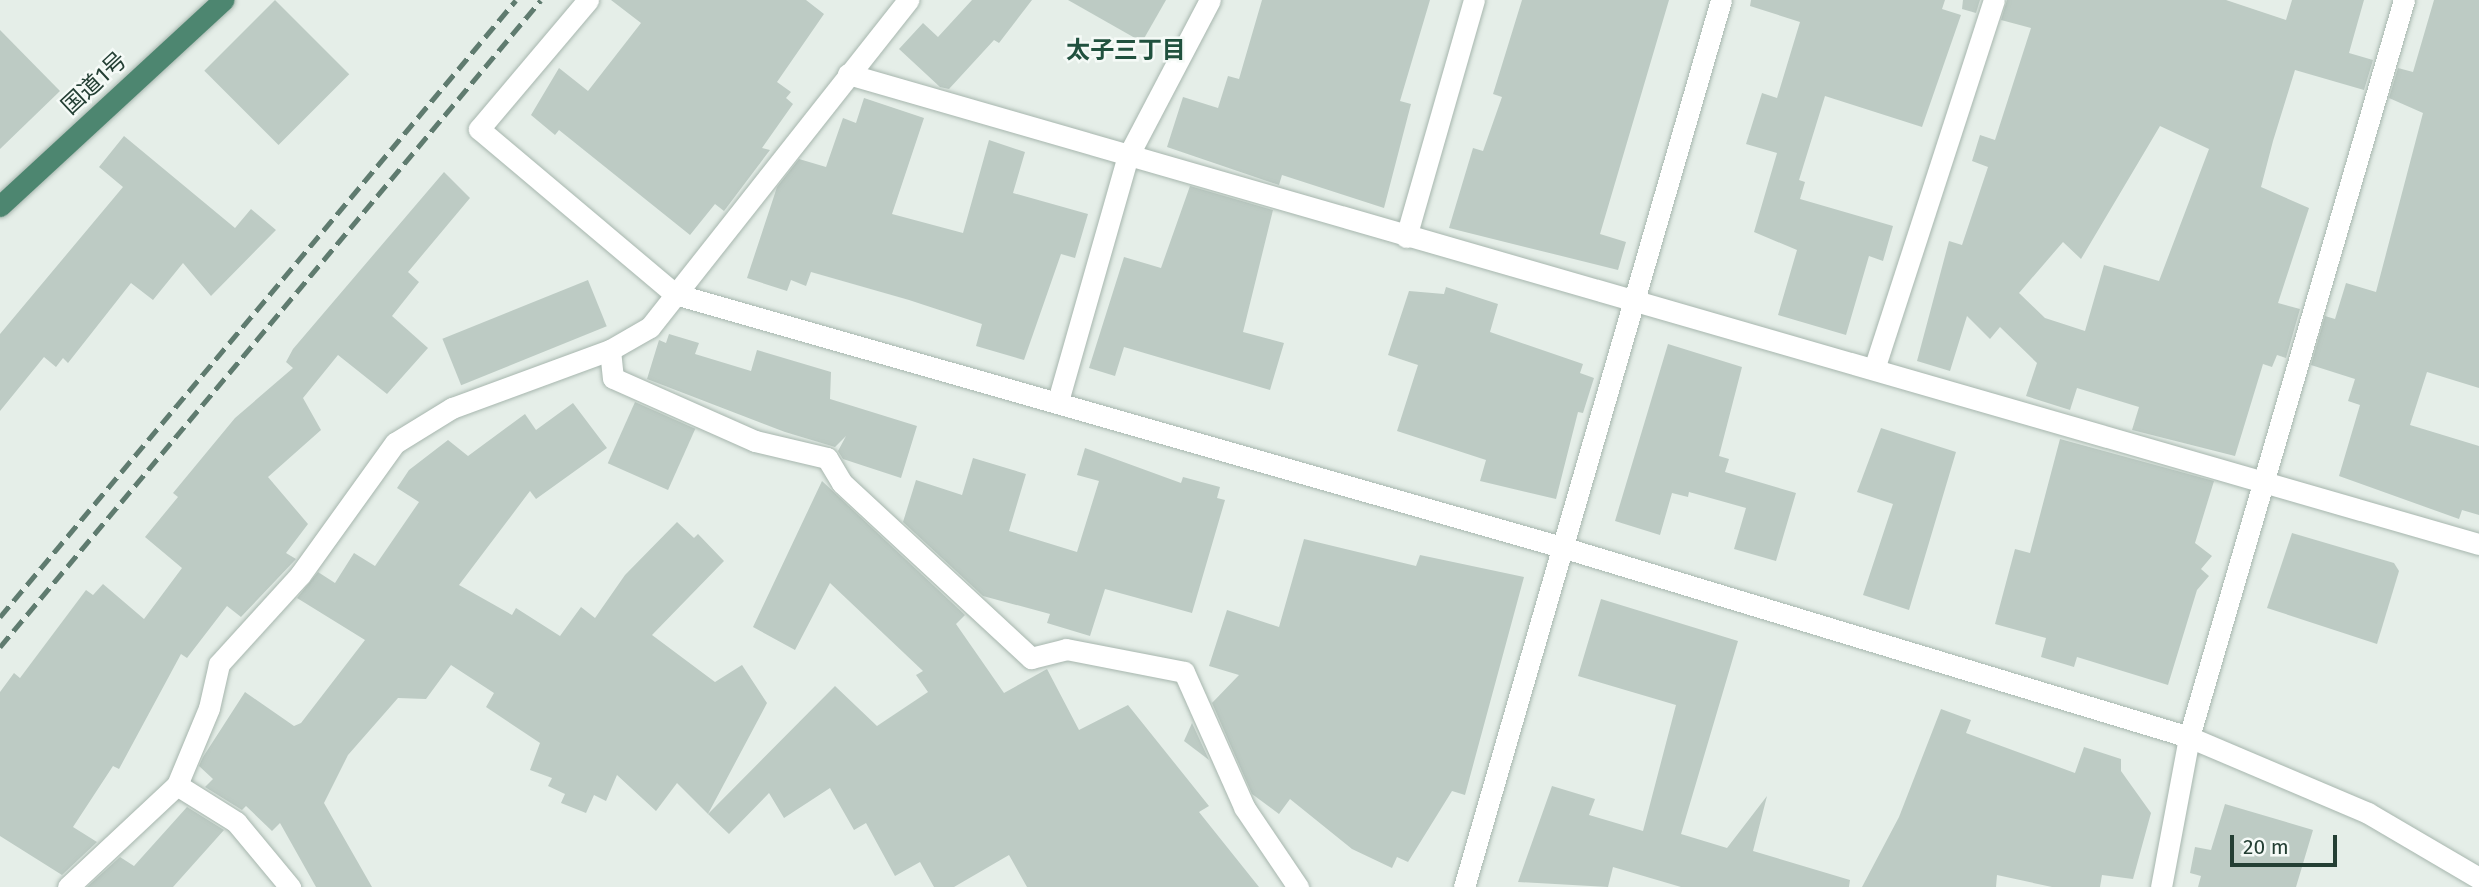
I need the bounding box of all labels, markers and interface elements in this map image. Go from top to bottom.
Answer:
district label: 太子三丁目 [1066,37,1186,65]
street label: 国道1号 [56,46,132,120]
scale bar [2234,820,2341,864]
text: 20 m [2243,834,2289,860]

